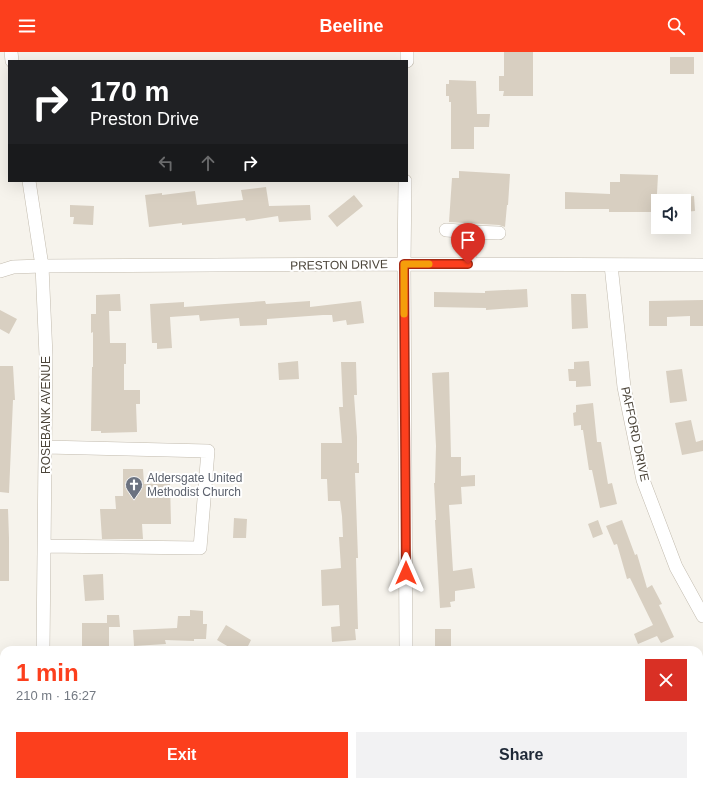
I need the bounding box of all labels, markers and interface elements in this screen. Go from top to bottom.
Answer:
icon: menu [16,15,38,37]
icon: search [665,15,687,37]
text: Beeline [319,16,384,36]
icon: right [24,76,76,128]
text: 170 m [90,76,169,107]
text: Preston Drive [90,109,199,129]
icon: left [155,152,177,174]
icon: ahead [197,152,219,174]
icon: right [239,152,261,174]
map controls [651,194,691,234]
button: sound [651,194,691,234]
pin [451,223,485,264]
icon: arrive [457,229,479,251]
street label: PRESTON DRIVE [290,257,388,273]
street label: ROSEBANK AVENUE [39,356,53,474]
street label: PAFFORD DRIVE [618,385,652,483]
place label: Aldersgate United Methodist Church [147,471,242,499]
church icon: Aldersgate United Methodist Church [124,475,144,500]
position arrow [385,552,427,594]
text: 1 min [16,659,79,686]
button: close [645,659,687,701]
text: 210 m · 16:27 [16,688,96,703]
button: Exit [16,732,348,778]
button: Share [356,732,687,778]

